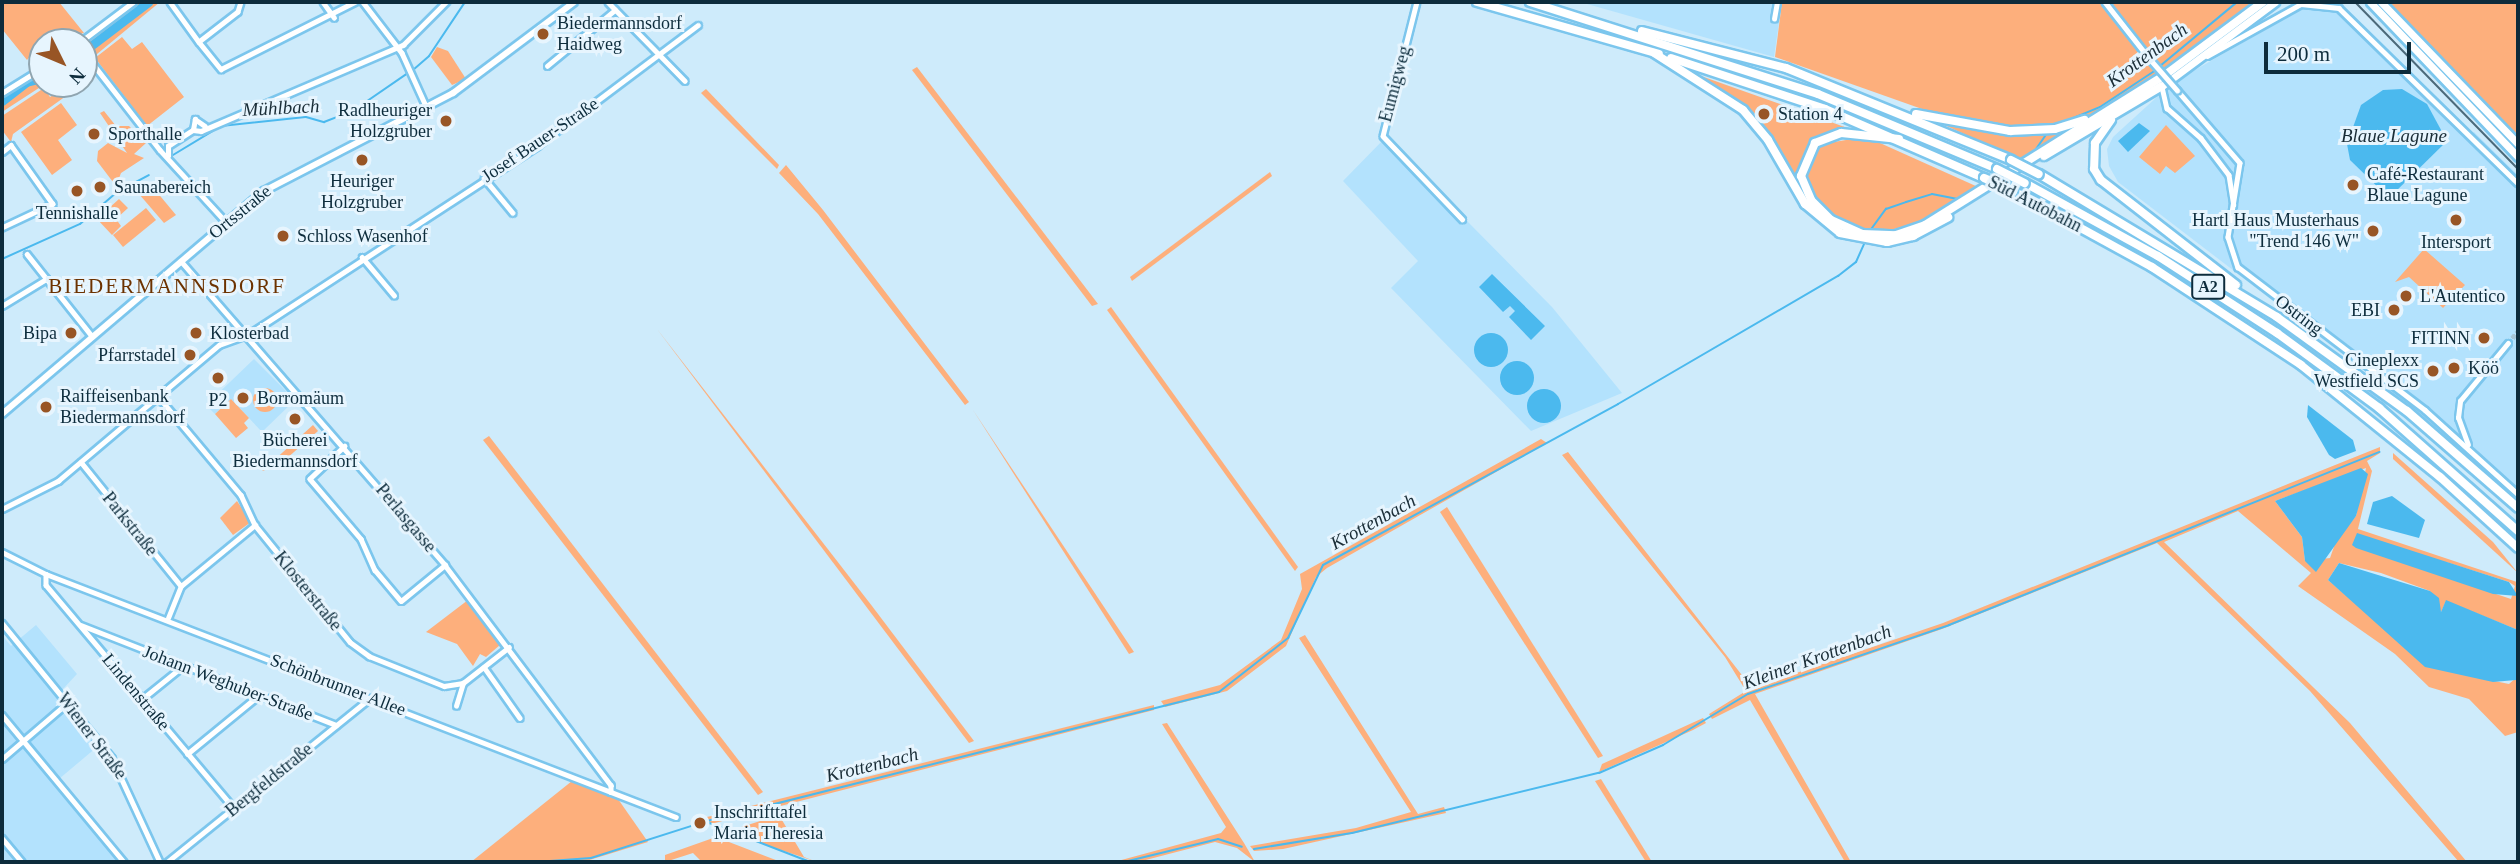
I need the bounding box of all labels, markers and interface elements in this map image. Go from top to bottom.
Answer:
place label: Biedermannsdorf Haidweg [557,13,682,56]
water label: Krottenbach [2102,18,2192,92]
marker: Biedermannsdorf Haidweg [535,26,551,42]
north arrow [28,28,98,98]
scale bar [2268,28,2415,72]
text: 200 m [2277,42,2330,66]
street label: Eumigweg [1374,44,1416,124]
text: N [65,64,90,88]
street label: Josef Bauer-Straße [478,93,602,187]
water label: Mühlbach [242,95,320,121]
place label: Radlheuriger Holzgruber [338,100,432,142]
place label: Station 4 [1778,103,1843,125]
marker: Station 4 [1756,106,1772,122]
marker: Radlheuriger Holzgruber [438,113,454,129]
place label: Sporthalle [108,123,182,145]
water label: Blaue Lagune [2341,125,2447,147]
marker: Sporthalle [86,126,102,142]
marker: Heuriger Holzgruber [354,152,370,168]
place label: Café-Restaurant Blaue Lagune [2367,164,2484,206]
place label: Heuriger Holzgruber [321,171,403,214]
street label: Süd Autobahn [1984,171,2086,237]
place label: Saunabereich [114,176,211,198]
marker: Café-Restaurant Blaue Lagune [2345,177,2361,193]
marker: Saunabereich [92,179,108,195]
street label: Ortsstraße [204,180,276,244]
marker: Tennishalle [69,183,85,199]
place label: Tennishalle [36,202,118,224]
place label: Hartl Haus Musterhaus "Trend 146 W" [2192,210,2359,252]
marker: Intersport [2448,212,2464,228]
marker: Hartl Haus Musterhaus "Trend 146 W" [2365,223,2381,239]
place label: Schloss Wasenhof [297,225,428,247]
marker: Schloss Wasenhof [275,228,291,244]
place label: Intersport [2421,231,2491,253]
district label: BIEDERMANNSDORF [50,273,284,299]
road number: A2 [2190,274,2226,300]
place label: L'Autentico [2420,285,2505,307]
marker: L'Autentico [2398,288,2414,304]
street label: Ostring [2271,290,2327,340]
place label: EBI [2351,299,2380,321]
marker: EBI [2386,302,2402,318]
place label: Bipa [23,322,57,344]
place label: Klosterbad [210,322,289,344]
marker: Bipa [63,325,79,341]
marker: Klosterbad [188,325,204,341]
place label: FITINN [2411,327,2470,349]
marker: FITINN [2476,330,2492,346]
place label: Pfarrstadel [98,344,176,366]
marker: Pfarrstadel [182,347,198,363]
place label: Cineplexx Westfield SCS [2314,350,2419,392]
place label: Köö [2468,357,2499,379]
marker: Köö [2446,360,2462,376]
marker: Cineplexx Westfield SCS [2425,363,2441,379]
marker: P2 [210,370,226,386]
place label: Raiffeisenbank Biedermannsdorf [60,386,185,428]
place label: Borromäum [257,387,344,409]
place label: P2 [208,389,228,411]
marker: Borromäum [235,390,251,406]
marker: Raiffeisenbank Biedermannsdorf [38,399,54,415]
marker: Bücherei Biedermannsdorf [287,411,303,427]
place label: Bücherei Biedermannsdorf [233,430,357,472]
street label: Perlasgasse [371,479,441,557]
street label: Parkstraße [98,488,162,560]
water label: Krottenbach [1326,489,1420,555]
street label: Klosterstraße [269,547,347,635]
water label: Kleiner Krottenbach [1740,620,1894,694]
street label: Johann Weghuber-Straße [140,641,316,725]
street label: Lindenstraße [98,649,174,735]
street label: Schönbrunner Allee [267,649,409,721]
street label: Wiener Straße [52,688,132,784]
street label: Bergfeldstraße [221,738,317,822]
water label: Krottenbach [823,743,921,787]
place label: Inschrifttafel Maria Theresia [714,802,823,844]
marker: Inschrifttafel Maria Theresia [692,815,708,831]

